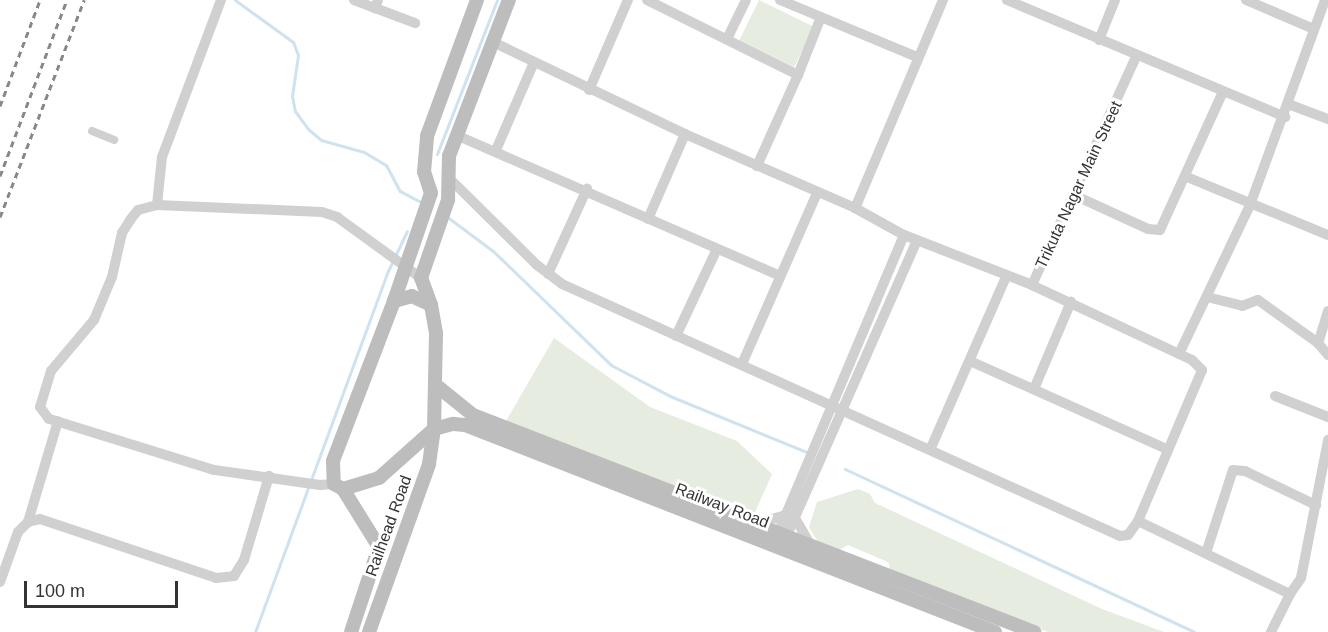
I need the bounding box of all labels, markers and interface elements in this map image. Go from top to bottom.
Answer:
street label: Trikuta Nagar Main Street [1032,98,1126,272]
street label: Railhead Road [362,473,416,579]
street label: Railway Road [672,479,772,533]
scale bar [27,569,182,607]
text: 100 m [35,581,85,601]

